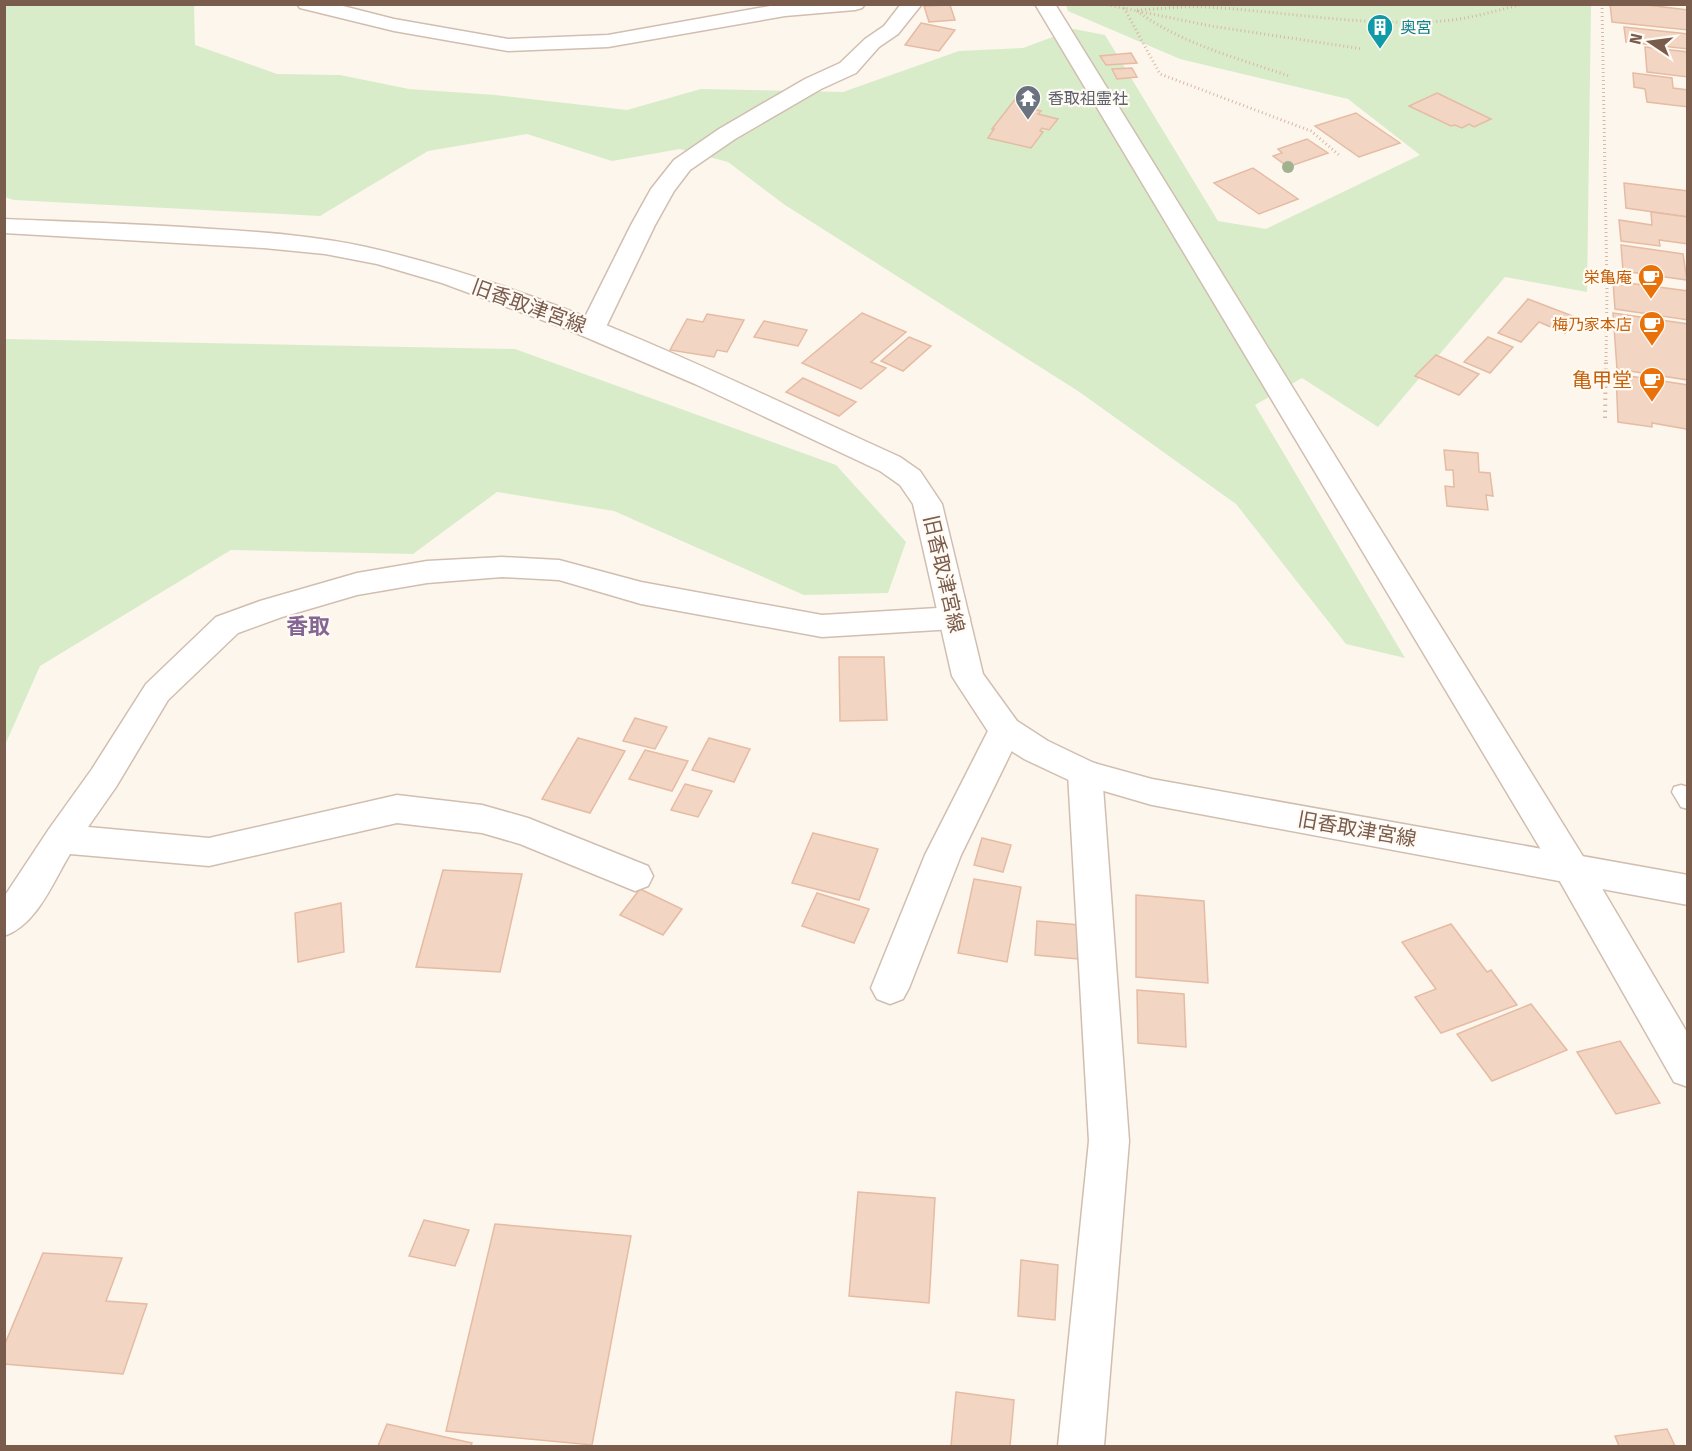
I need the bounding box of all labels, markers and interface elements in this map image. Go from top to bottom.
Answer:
building icon: 奥宮 [1365,12,1395,50]
north arrow [1620,12,1680,72]
place label: 奥宮 [1400,18,1432,37]
text: N [1625,31,1646,46]
temple icon: 香取祖霊社 [1013,83,1043,121]
place label: 香取祖霊社 [1048,89,1128,108]
cafe icon: 栄亀庵 [1636,262,1666,300]
place label: 栄亀庵 [1584,268,1632,287]
street label: 旧香取津宮線 [469,274,589,338]
cafe icon: 梅乃家本店 [1637,309,1667,347]
place label: 梅乃家本店 [1552,315,1632,334]
cafe icon: 亀甲堂 [1637,365,1667,403]
place label: 亀甲堂 [1572,368,1632,392]
street label: 旧香取津宮線 [919,513,969,635]
district label: 香取 [286,613,330,640]
street label: 旧香取津宮線 [1296,807,1418,851]

